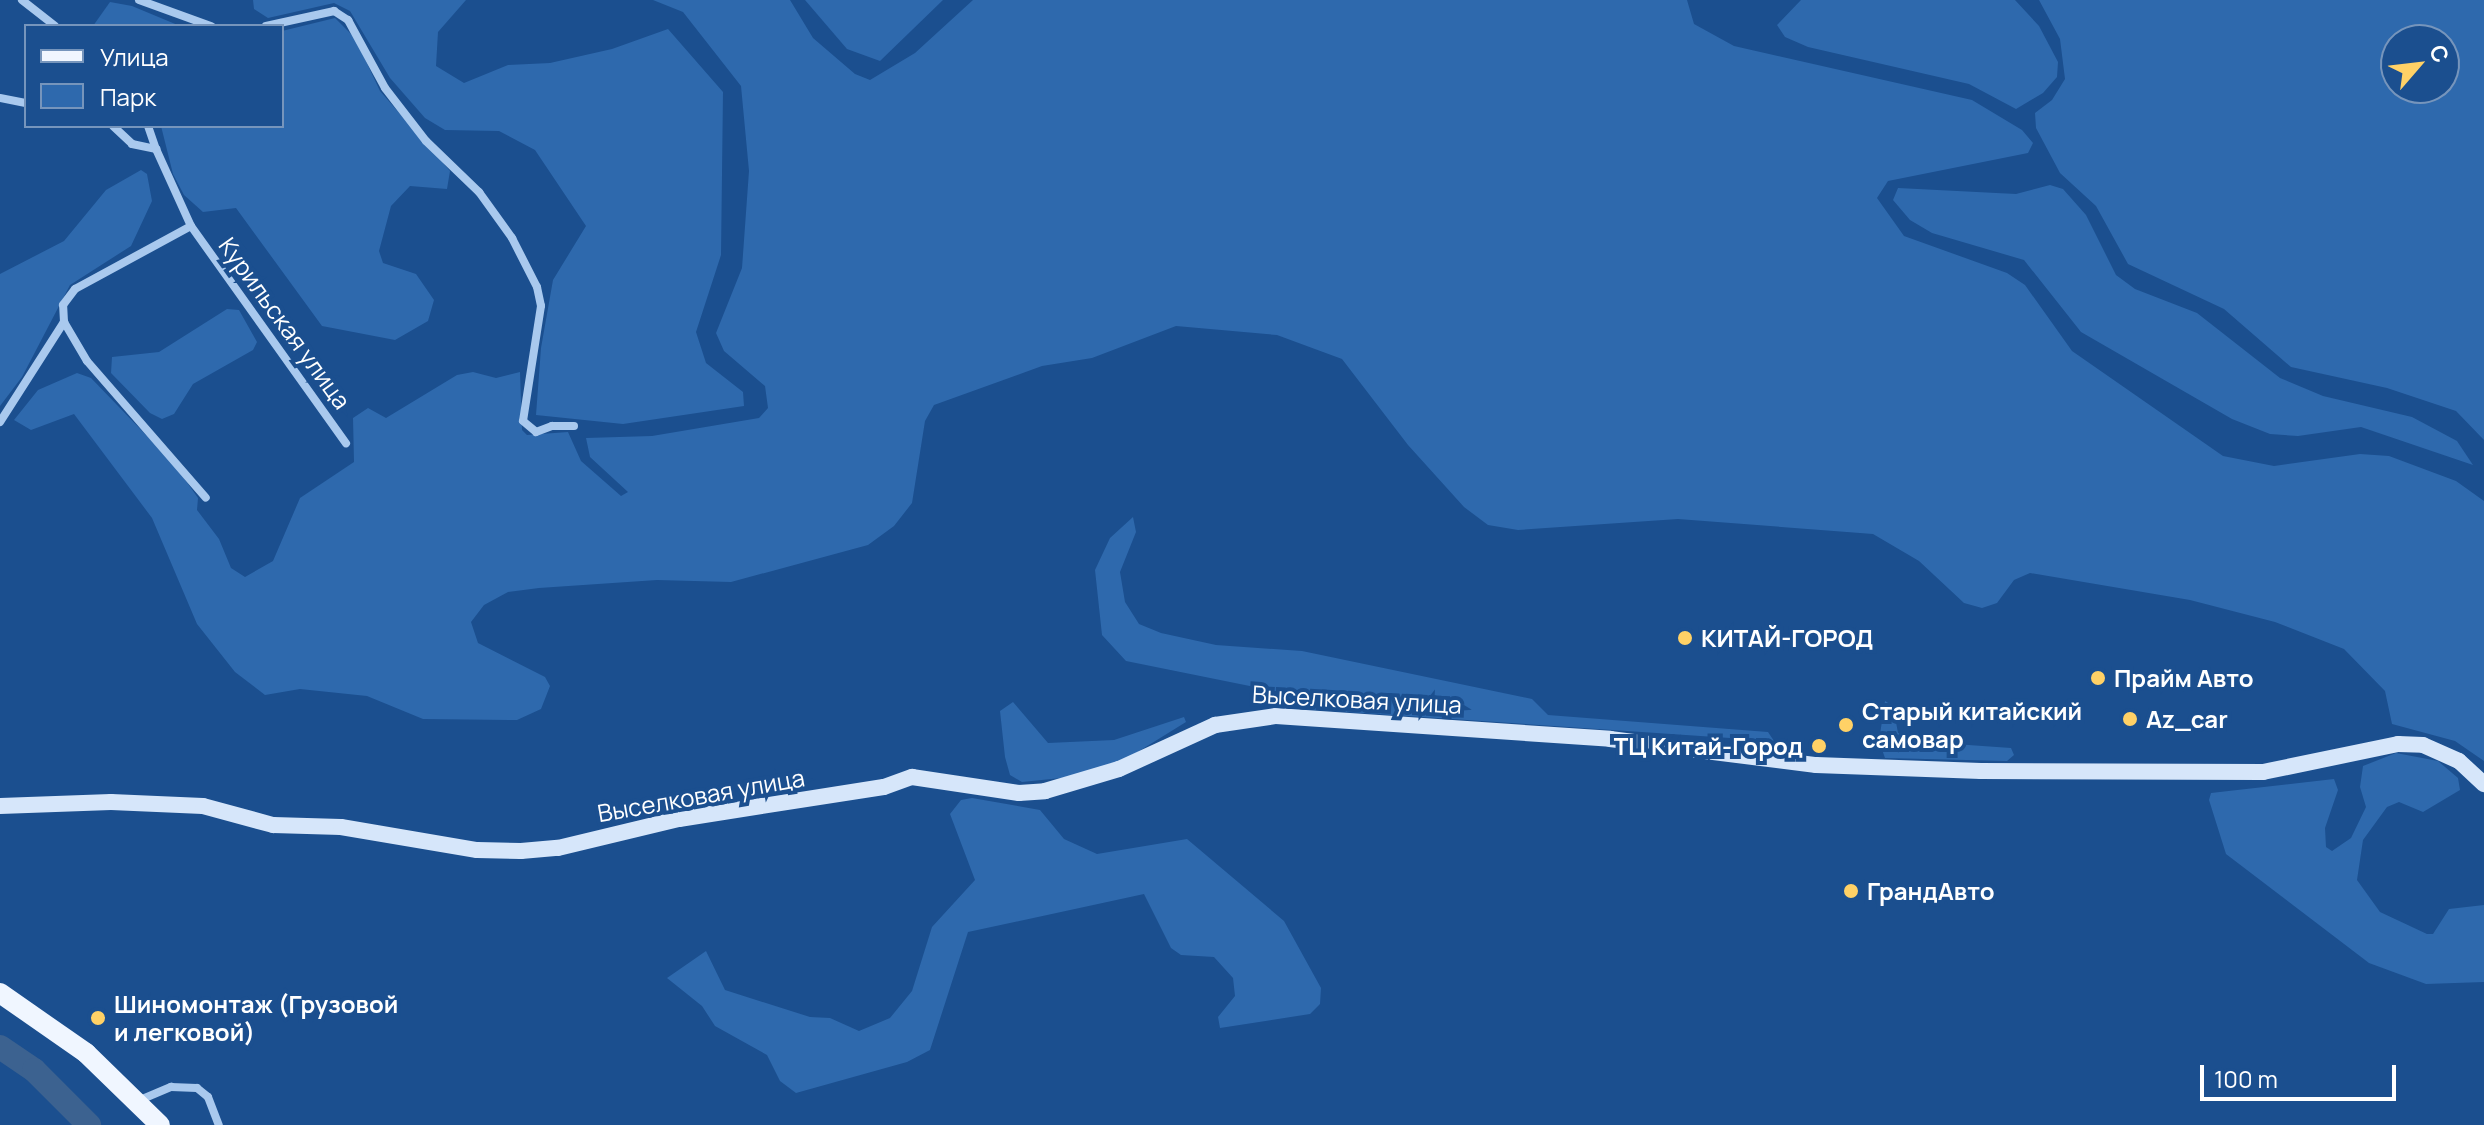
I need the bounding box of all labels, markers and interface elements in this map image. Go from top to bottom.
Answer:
legend [24,24,284,128]
north arrow [2380,24,2460,104]
text: С [2422,39,2456,68]
text: Улица [100,40,169,73]
text: Парк [100,80,156,113]
street label: Курильская улица [213,232,357,414]
place label: КИТАЙ-ГОРОД [1701,624,1873,652]
marker: КИТАЙ-ГОРОД [1676,629,1694,647]
place label: Прайм Авто [2114,664,2254,692]
marker: Прайм Авто [2089,669,2107,687]
street label: Выселковая улица [1251,679,1463,719]
place label: Старый китайский самовар [1862,697,2082,753]
place label: Az_car [2146,705,2228,733]
marker: Az_car [2121,710,2139,728]
marker: Старый китайский самовар [1837,716,1855,734]
place label: ТЦ Китай-Город [1614,732,1803,760]
marker: ТЦ Китай-Город [1810,737,1828,755]
street label: Выселковая улица [595,763,807,827]
place label: ГрандАвто [1867,877,1994,905]
marker: ГрандАвто [1842,882,1860,900]
place label: Шиномонтаж (Грузовой и легковой) [114,990,398,1046]
marker: Шиномонтаж (Грузовой и легковой) [89,1009,107,1027]
scale bar [2204,1049,2400,1099]
text: 100 m [2214,1062,2278,1095]

